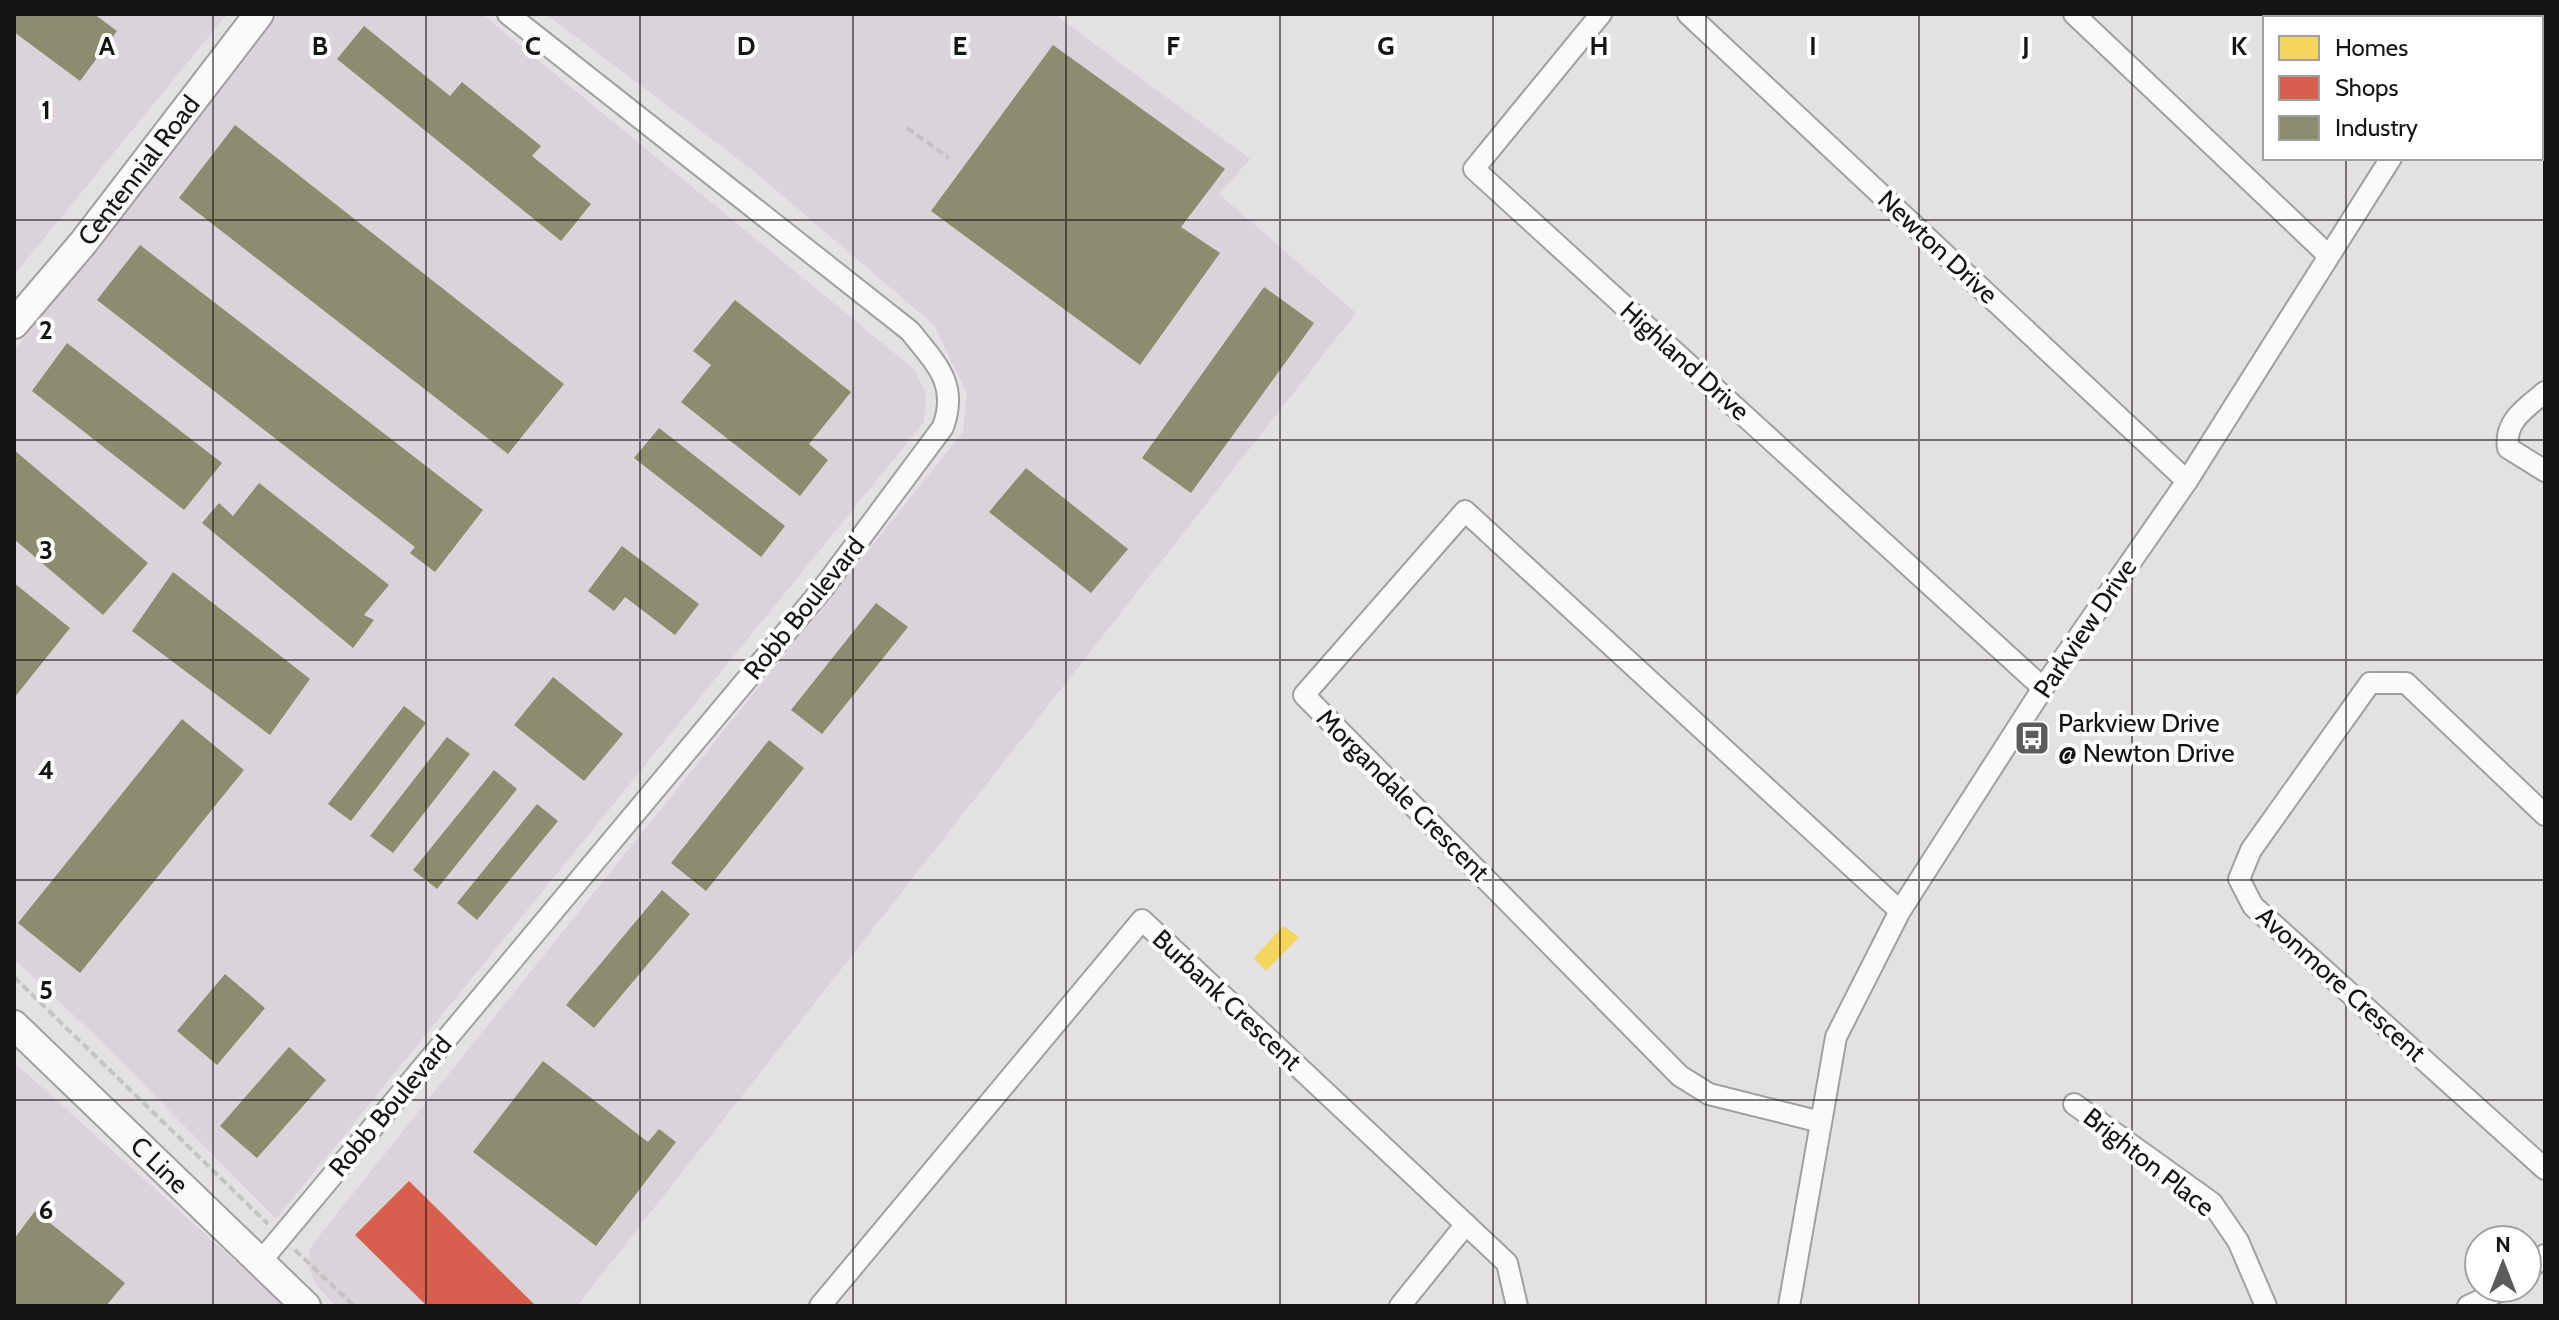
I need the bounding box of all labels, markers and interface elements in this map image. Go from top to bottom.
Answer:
legend [2263,16,2543,160]
text: A [99,30,116,62]
text: B [312,30,328,62]
text: C [525,30,541,62]
text: D [737,30,755,62]
text: E [953,30,967,62]
text: F [1166,30,1180,62]
text: G [1377,30,1395,62]
text: H [1590,30,1608,62]
text: I [1809,30,1817,62]
text: J [2021,30,2030,62]
text: K [2231,30,2248,62]
text: Homes [2335,33,2408,62]
text: Shops [2335,73,2398,102]
street label: Centennial Road [71,89,207,252]
text: 1 [41,94,51,126]
text: Industry [2335,113,2418,142]
street label: Newton Drive [1872,184,2004,310]
street label: Highland Drive [1614,295,1756,427]
text: 2 [39,314,53,346]
street label: Robb Boulevard [737,530,871,686]
text: 3 [39,534,53,566]
street label: Parkview Drive [2027,552,2143,704]
street label: Morgandale Crescent [1310,702,1496,888]
place label: Parkview Drive @ Newton Drive [2058,707,2235,769]
bus stop icon: Parkview Drive @ Newton Drive [2013,719,2051,757]
text: 4 [38,754,54,786]
street label: Avonmore Crescent [2250,900,2432,1068]
street label: Burbank Crescent [1146,923,1308,1077]
text: 5 [39,974,53,1006]
street label: Robb Boulevard [322,1029,458,1183]
street label: Brighton Place [2077,1101,2221,1223]
street label: C Line [124,1130,195,1200]
text: 6 [39,1194,53,1226]
north arrow [2463,1224,2543,1304]
text: N [2495,1231,2511,1258]

